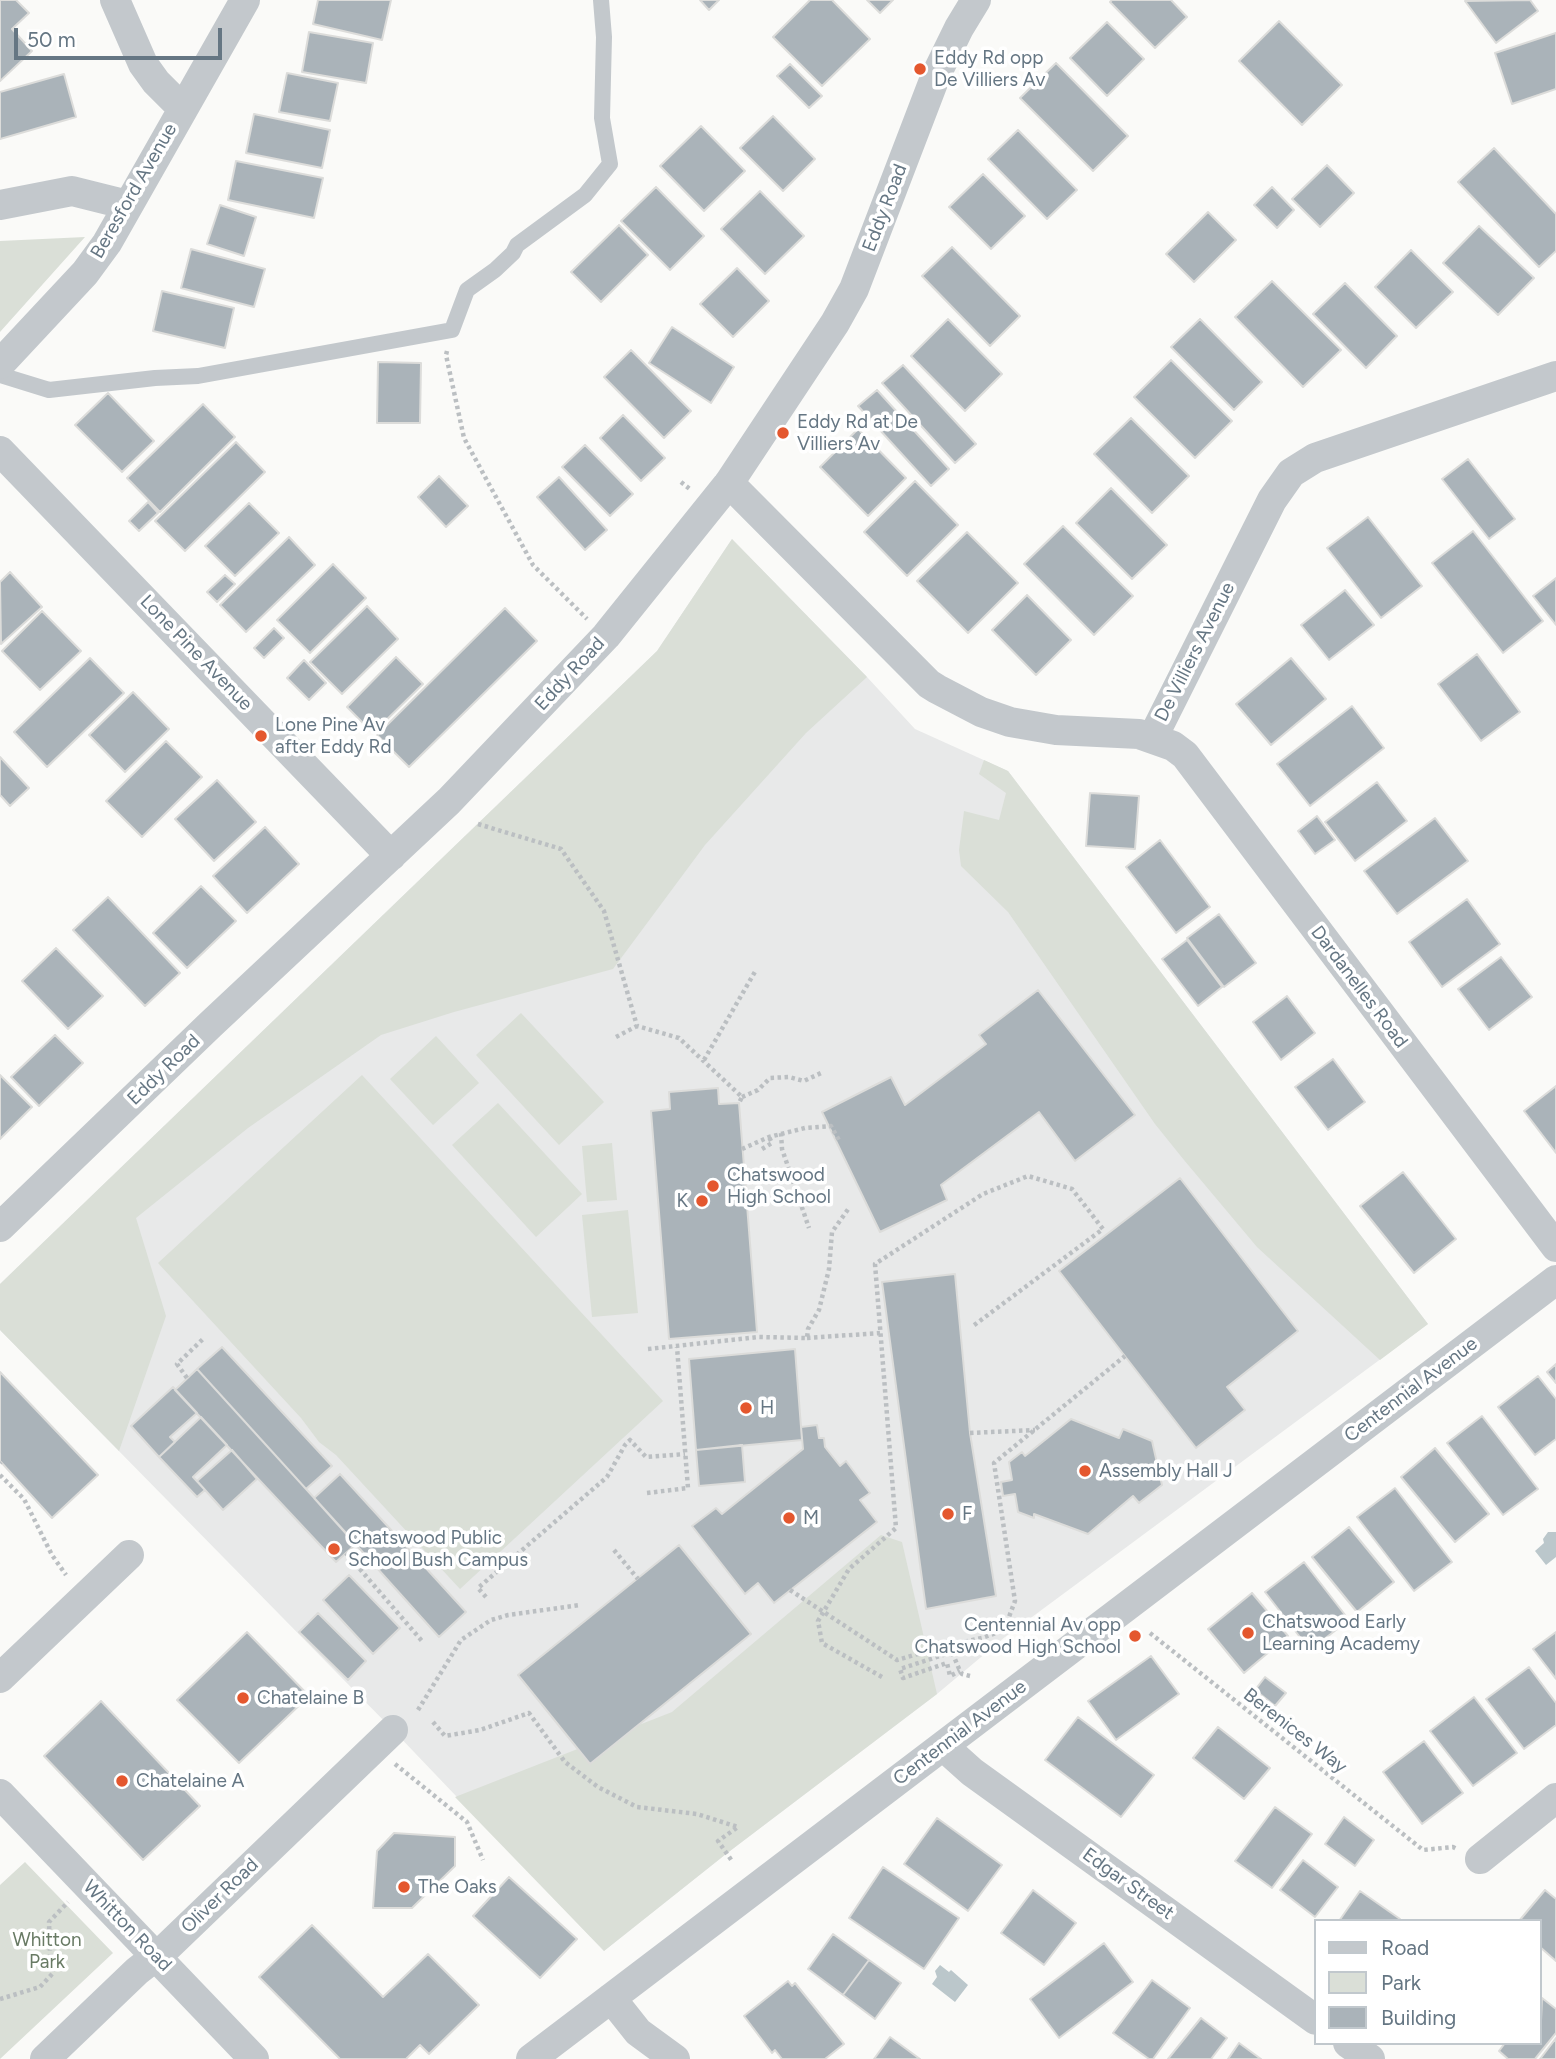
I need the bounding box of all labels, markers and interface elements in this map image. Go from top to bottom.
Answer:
scale bar [18,14,226,58]
text: 50 m [27,27,76,52]
place label: Eddy Rd opp De Villiers Av [934,47,1045,91]
marker: Eddy Rd opp De Villiers Av [912,61,928,77]
street label: Beresford Avenue [86,119,182,263]
street label: Eddy Road [858,161,912,255]
place label: Eddy Rd at De Villiers Av [797,411,918,455]
marker: Eddy Rd at De Villiers Av [775,425,791,441]
street label: De Villiers Avenue [1150,579,1240,725]
street label: Lone Pine Avenue [135,590,257,716]
street label: Eddy Road [530,633,610,715]
place label: Lone Pine Av after Eddy Rd [275,714,392,758]
marker: Lone Pine Av after Eddy Rd [253,728,269,744]
street label: Dardanelles Road [1306,921,1412,1053]
street label: Eddy Road [123,1030,205,1110]
place label: Chatswood High School [727,1164,831,1208]
marker: Chatswood High School [705,1178,721,1194]
place label: K [676,1190,688,1212]
marker: K [694,1193,710,1209]
street label: Centennial Avenue [1340,1333,1482,1447]
place label: H [760,1397,774,1419]
marker: H [738,1400,754,1416]
place label: Assembly Hall J [1099,1460,1233,1482]
marker: Assembly Hall J [1077,1463,1093,1479]
place label: F [962,1503,972,1525]
marker: F [940,1506,956,1522]
place label: M [803,1507,819,1529]
marker: M [781,1510,797,1526]
place label: Chatswood Public School Bush Campus [348,1527,528,1571]
marker: Chatswood Public School Bush Campus [326,1541,342,1557]
place label: Chatswood Early Learning Academy [1262,1611,1420,1655]
place label: Centennial Av opp Chatswood High School [915,1614,1121,1658]
marker: Chatswood Early Learning Academy [1240,1625,1256,1641]
marker: Centennial Av opp Chatswood High School [1127,1628,1143,1644]
street label: Centennial Avenue [889,1676,1031,1790]
street label: Berenices Way [1239,1684,1351,1778]
place label: Chatelaine B [257,1687,364,1709]
marker: Chatelaine B [235,1690,251,1706]
place label: Chatelaine A [136,1770,244,1792]
marker: Chatelaine A [114,1773,130,1789]
street label: Edgar Street [1078,1843,1178,1925]
street label: Oliver Road [177,1854,263,1938]
street label: Whitton Road [78,1876,176,1976]
place label: The Oaks [418,1876,497,1898]
marker: The Oaks [396,1879,412,1895]
legend [1314,1919,1542,2045]
park label: Whitton Park [12,1929,82,1973]
text: Road [1381,1935,1429,1960]
text: Park [1381,1970,1421,1995]
text: Building [1381,2005,1456,2030]

